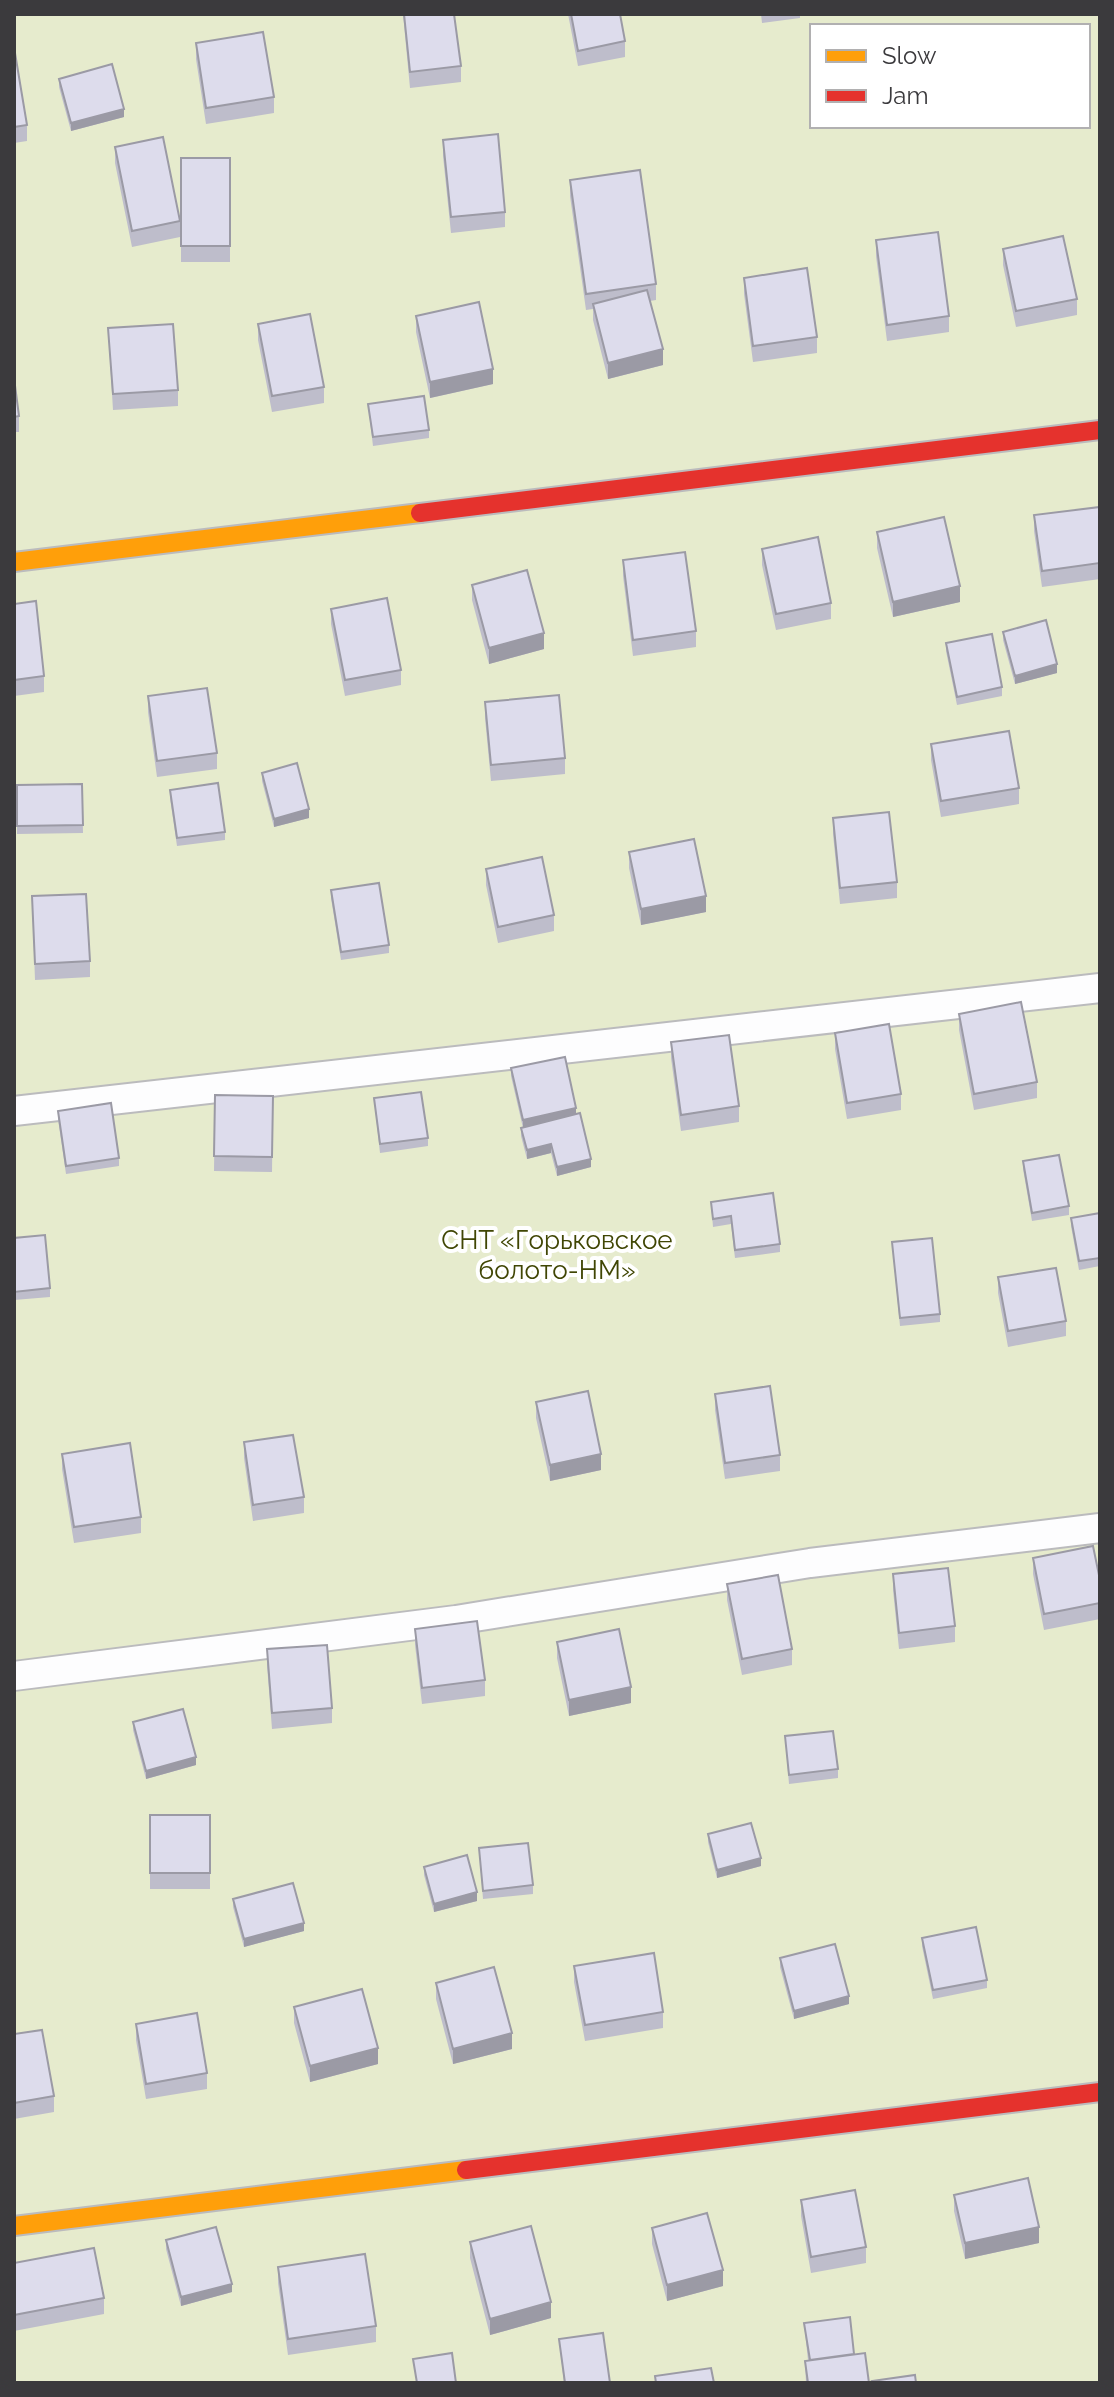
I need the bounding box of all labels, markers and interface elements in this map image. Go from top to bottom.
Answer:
legend [810,24,1090,128]
text: Slow [882,41,937,70]
text: Jam [882,81,928,110]
park label: СНТ «Горьковское болото-НМ» [441,1225,673,1285]

